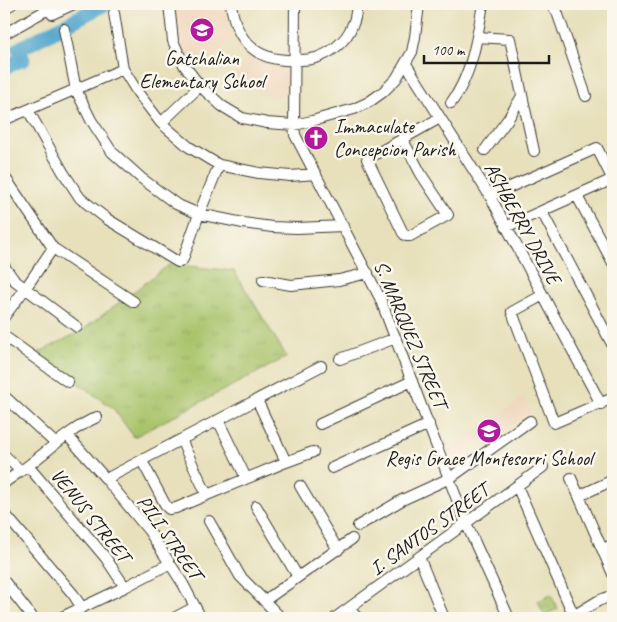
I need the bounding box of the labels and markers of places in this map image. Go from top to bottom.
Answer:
school or university icon: Gatchalian Elementary School [189,17,215,43]
place label: Gatchalian Elementary School [140,46,268,94]
place label: Immaculate Concepcion Parish [334,114,456,162]
church icon: Immaculate Concepcion Parish [303,125,329,151]
school or university icon: Regis Grace Montesorri School [476,418,502,444]
place label: Regis Grace Montesorri School [386,446,596,471]

